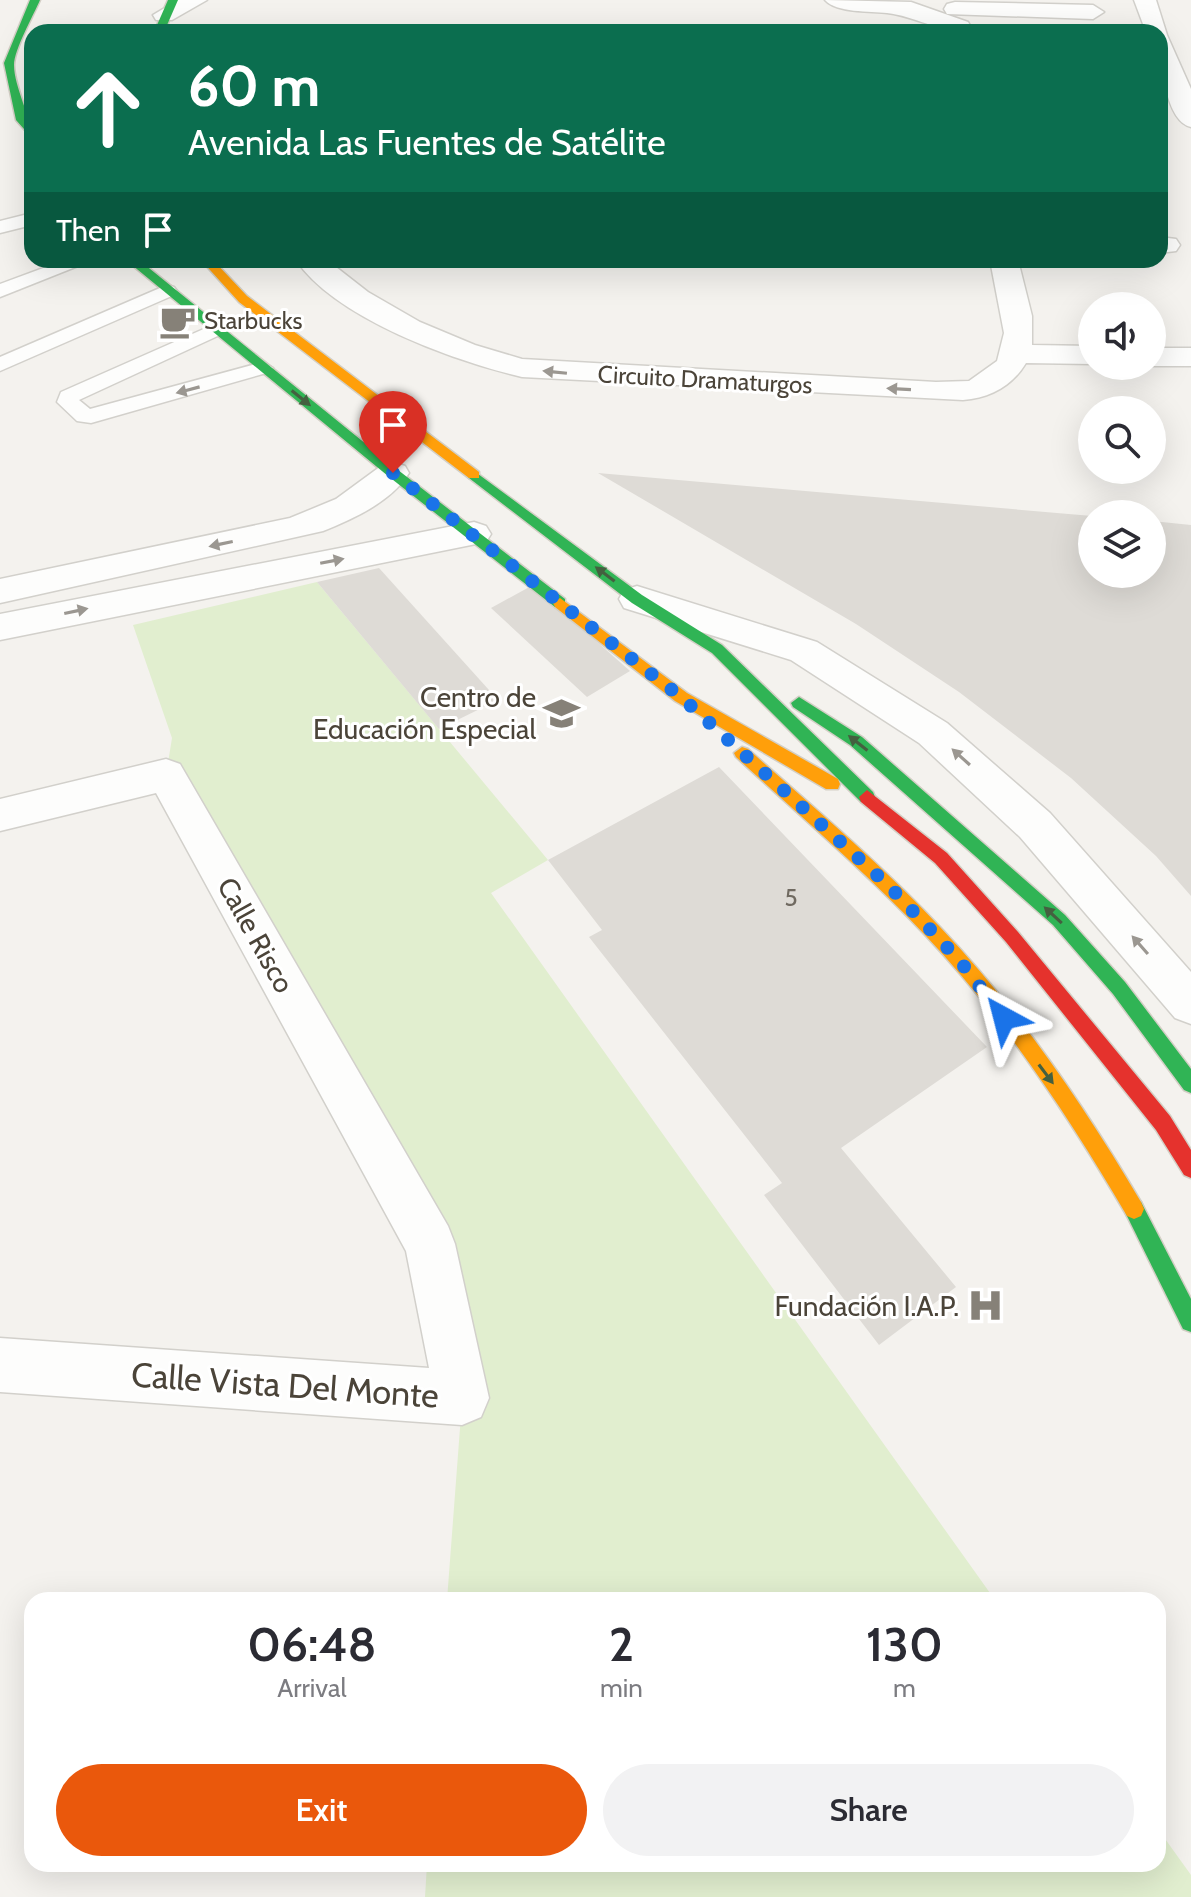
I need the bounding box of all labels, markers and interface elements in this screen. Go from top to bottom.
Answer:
text: 60 m [188,52,320,120]
icon: ahead [56,56,160,160]
text: Avenida Las Fuentes de Satélite [188,120,666,164]
icon: arrive [136,208,180,252]
text: Then [56,212,120,249]
map controls [1078,292,1166,588]
button: sound [1078,292,1166,380]
cafe icon: Starbucks [159,302,197,340]
place label: Starbucks [204,306,302,335]
street label: Circuito Dramaturgos [597,359,813,400]
one-way arrow [542,365,567,378]
one-way arrow [886,382,911,395]
one-way arrow [176,384,201,396]
one-way arrow [291,390,311,406]
pin [359,391,427,473]
button: search [1078,396,1166,484]
icon: arrive [371,403,415,447]
button: layers [1078,500,1166,588]
one-way arrow [208,538,233,551]
one-way arrow [319,554,344,567]
one-way arrow [595,567,616,583]
one-way arrow [64,604,89,617]
place label: Centro de Educación Especial [313,680,536,746]
school or university icon: Centro de Educación Especial [543,694,581,732]
one-way arrow [848,736,868,752]
one-way arrow [951,749,970,767]
street label: Calle Risco [210,871,302,999]
house number: 5 [785,883,797,912]
one-way arrow [1044,907,1063,925]
one-way arrow [1132,936,1149,956]
position arrow [962,976,1046,1060]
one-way arrow [1038,1064,1054,1084]
hospital icon: Fundación I.A.P. [966,1287,1004,1325]
place label: Fundación I.A.P. [775,1289,959,1323]
street label: Calle Vista Del Monte [130,1353,440,1417]
text: 06:48 [247,1615,377,1673]
text: 2 [609,1615,634,1673]
text: 130 [866,1615,943,1673]
text: Arrival [277,1672,347,1704]
text: min [600,1672,643,1704]
text: m [893,1672,916,1704]
button: Exit [56,1764,587,1856]
button: Share [603,1764,1134,1856]

